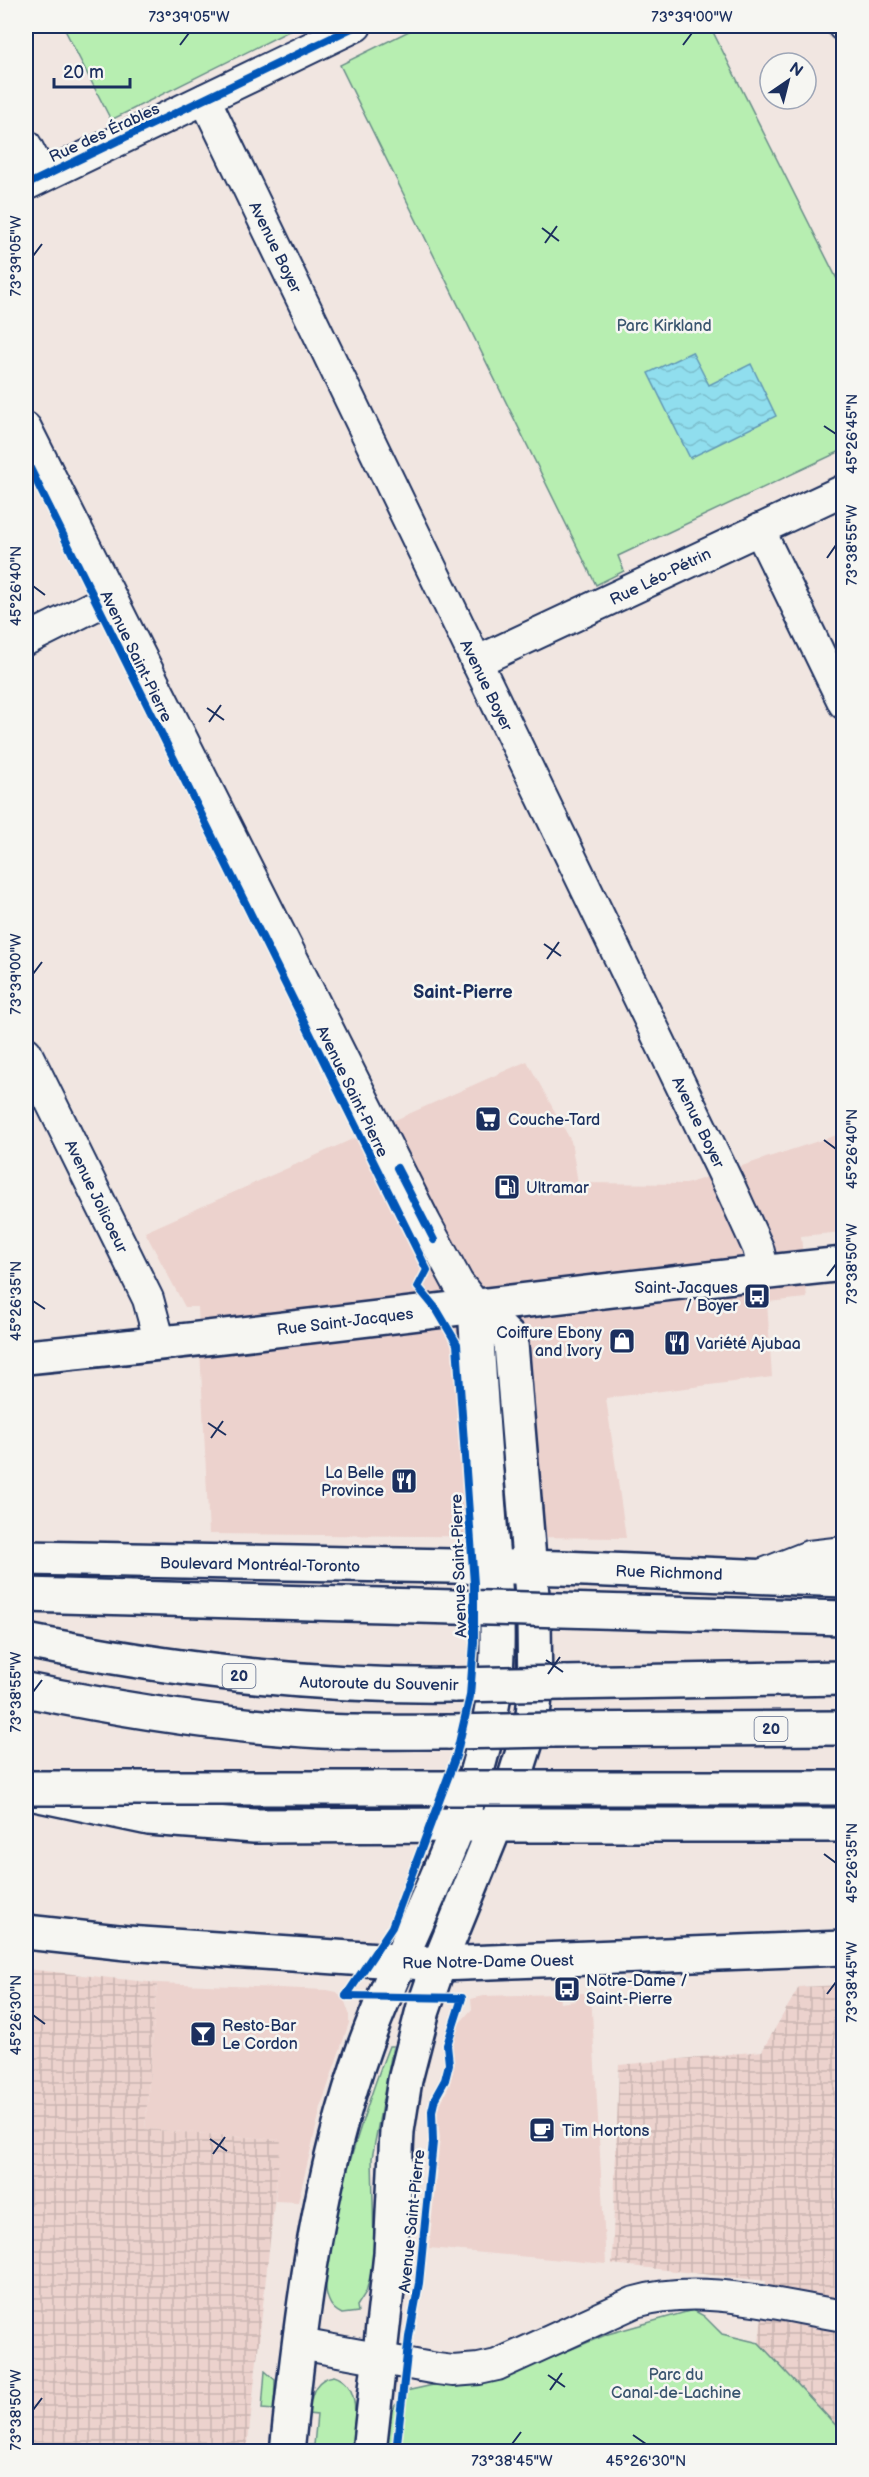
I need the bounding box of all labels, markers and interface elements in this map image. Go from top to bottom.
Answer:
text: 73°39'05"W [148,8,230,27]
text: 73°39'00"W [651,8,733,27]
scale bar [54,51,130,89]
north arrow [758,51,818,111]
text: N [785,59,806,81]
text: 20 m [63,62,104,83]
street label: Rue des Érables [46,98,163,167]
street label: Avenue Boyer [244,199,305,297]
text: 73°39'05"W [7,215,26,297]
park label: Parc Kirkland [616,317,712,336]
text: 45°26'45"N [843,394,862,474]
text: 73°38'55"W [843,504,862,586]
street label: Rue Léo-Pétrin [607,545,714,610]
text: 45°26'40"N [7,546,26,626]
street label: Avenue Saint-Pierre [96,588,176,726]
street label: Avenue Boyer [455,637,516,735]
text: 73°39'00"W [7,933,26,1015]
district label: Saint-Pierre [413,982,513,1003]
street label: Avenue Saint-Pierre [312,1023,392,1161]
street label: Avenue Boyer [667,1074,728,1172]
supermarket icon: Couche-Tard [473,1104,503,1134]
text: 45°26'40"N [843,1109,862,1189]
place label: Couche-Tard [508,1111,600,1130]
street label: Avenue Jolicoeur [60,1137,131,1256]
fuel station icon: Ultramar [492,1172,522,1202]
place label: Ultramar [526,1179,589,1198]
text: 73°38'50"W [843,1223,862,1305]
text: 45°26'35"N [7,1261,26,1341]
place label: Saint-Jacques / Boyer [634,1279,738,1316]
bus stop icon: Saint-Jacques / Boyer [742,1281,772,1311]
street label: Rue Saint-Jacques [276,1305,415,1340]
place label: Coiffure Ebony and Ivory [496,1324,603,1361]
shop icon: Coiffure Ebony and Ivory [607,1326,637,1356]
restaurant icon: Variété Ajubaa [662,1328,692,1358]
place label: Variété Ajubaa [696,1335,801,1354]
place label: La Belle Province [321,1464,385,1501]
restaurant icon: La Belle Province [389,1466,419,1496]
street label: Avenue Saint-Pierre [447,1493,472,1638]
street label: Boulevard Montréal-Toronto [160,1554,360,1577]
street label: Rue Richmond [615,1562,723,1585]
text: 73°38'55"W [7,1651,26,1733]
road number: 20 [222,1664,256,1688]
street label: Autoroute du Souvenir [299,1674,459,1695]
road number: 20 [754,1717,788,1741]
text: 45°26'35"N [843,1823,862,1903]
text: 73°38'45"W [843,1941,862,2023]
street label: Rue Notre-Dame Ouest [402,1952,574,1973]
place label: Notre-Dame / Saint-Pierre [586,1972,687,2009]
bus stop icon: Notre-Dame / Saint-Pierre [552,1974,582,2004]
text: 45°26'30"N [7,1975,26,2055]
place label: Resto-Bar Le Cordon [222,2017,298,2054]
bar icon: Resto-Bar Le Cordon [188,2019,218,2049]
cafe icon: Tim Hortons [527,2115,557,2145]
place label: Tim Hortons [562,2122,650,2141]
street label: Avenue Saint-Pierre [396,2148,430,2294]
park label: Parc du Canal-de-Lachine [611,2366,741,2403]
text: 73°38'50"W [7,2369,26,2451]
text: 73°38'45"W [471,2452,553,2471]
text: 45°26'30"N [606,2452,686,2471]

